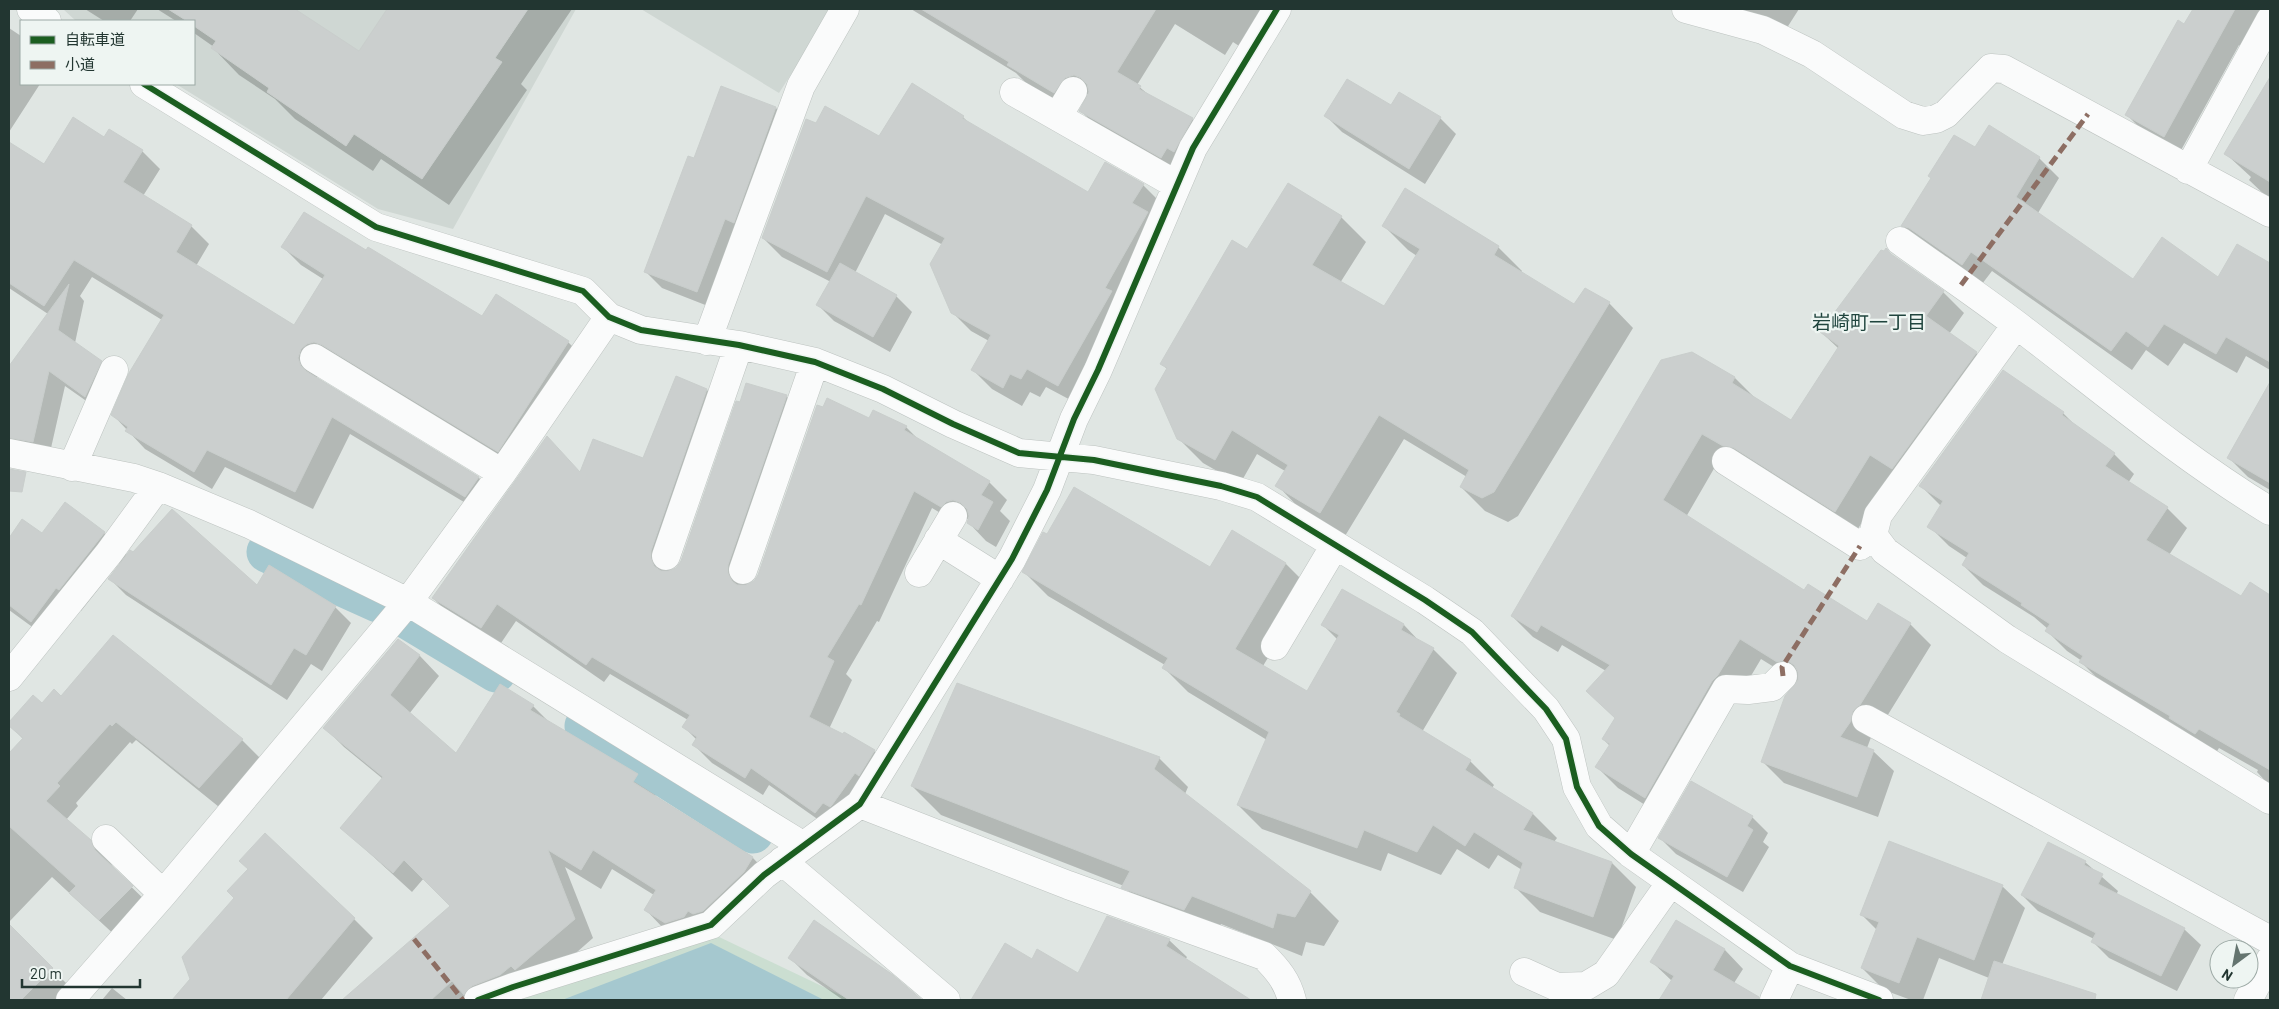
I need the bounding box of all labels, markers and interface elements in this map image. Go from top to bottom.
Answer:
legend [20,20,195,85]
text: 自転車道 [65,30,125,48]
text: 小道 [65,55,95,73]
district label: 岩崎町一丁目 [1812,310,1926,333]
north arrow [2209,939,2259,989]
scale bar [22,956,140,988]
text: 20 m [30,964,62,982]
text: N [2218,966,2235,985]

